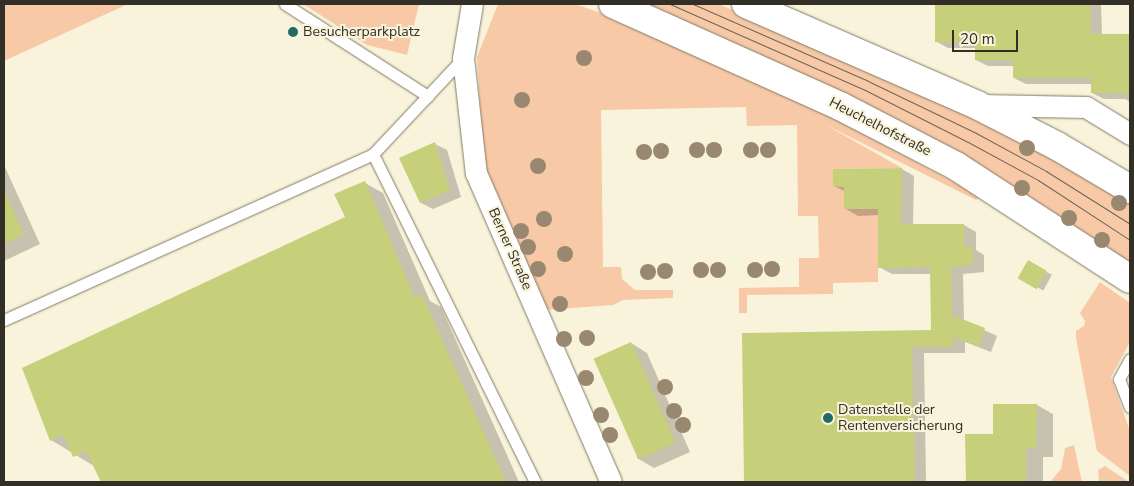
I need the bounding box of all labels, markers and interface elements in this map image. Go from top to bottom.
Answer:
scale bar [954,20,1020,52]
place label: Besucherparkplatz [303,24,420,40]
marker: Besucherparkplatz [287,26,299,38]
text: 20 m [960,29,995,49]
street label: Heuchelhofstraße [826,94,934,160]
street label: Berner Straße [484,205,536,293]
place label: Datenstelle der Rentenversicherung [838,402,963,434]
marker: Datenstelle der Rentenversicherung [822,412,834,424]

